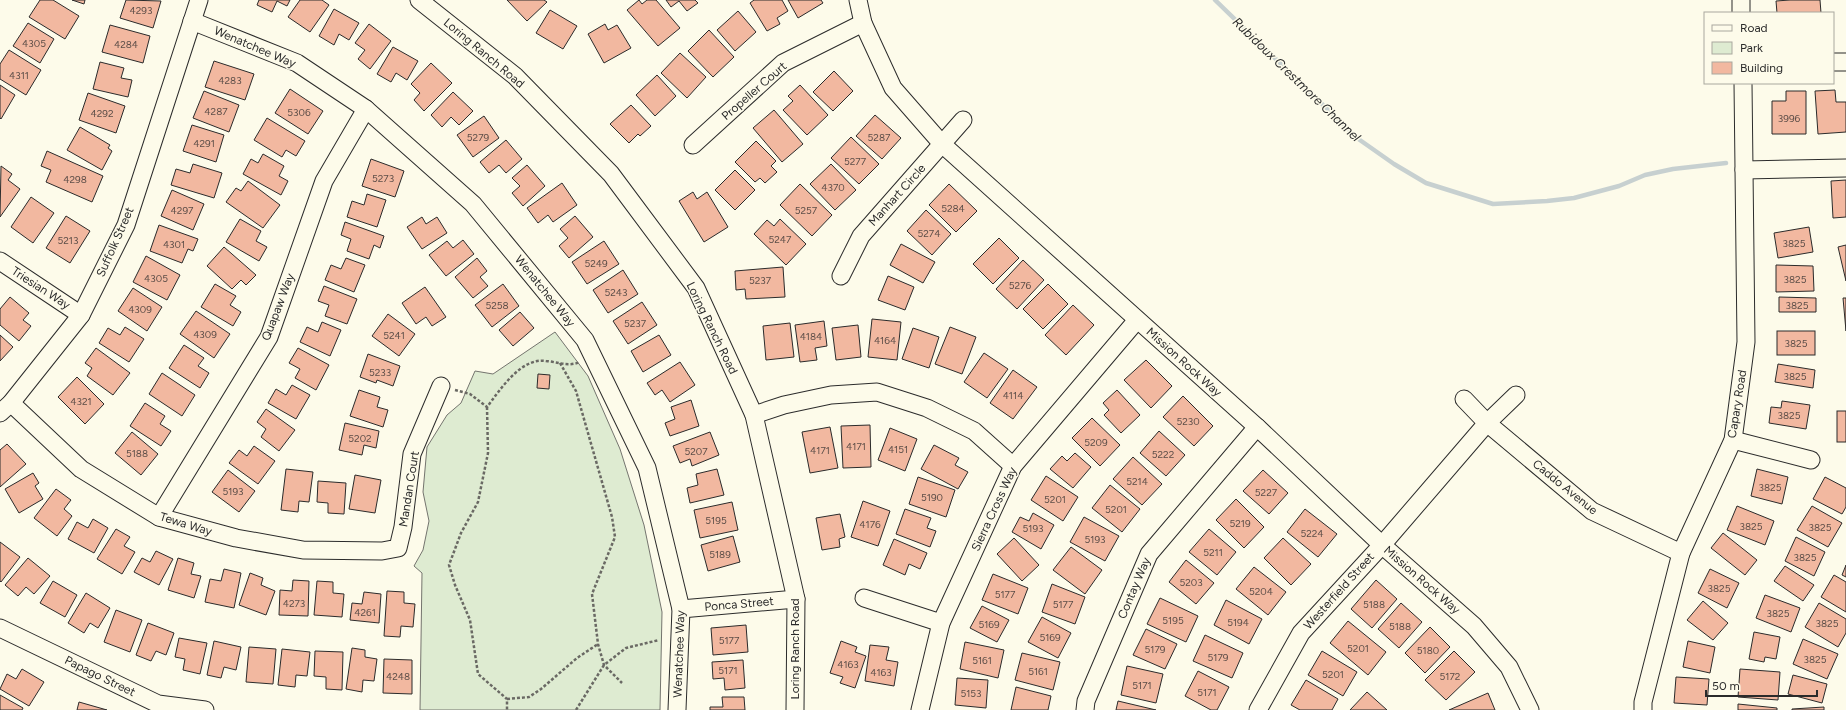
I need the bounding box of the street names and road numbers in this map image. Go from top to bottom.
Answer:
street label: Loring Ranch Road [441,15,527,91]
street label: Wenatchee Way [212,23,299,71]
street label: Propeller Court [719,59,790,123]
street label: Manhart Circle [866,161,929,229]
street label: Suffolk Street [93,205,137,279]
street label: Wenatchee Way [512,253,578,330]
street label: Triesian Way [9,264,73,312]
street label: Quapaw Way [259,271,298,343]
street label: Loring Ranch Road [684,280,740,376]
street label: Mission Rock Way [1143,324,1225,400]
street label: Capary Road [1725,369,1749,439]
street label: Mandan Court [396,450,422,528]
street label: Caddo Avenue [1530,457,1601,518]
street label: Sierra Cross Way [968,464,1020,553]
street label: Tewa Way [158,509,215,539]
street label: Mission Rock Way [1381,543,1464,617]
street label: Westerfield Street [1301,549,1377,632]
street label: Contay Way [1115,554,1154,621]
street label: Ponca Street [704,594,775,614]
street label: Loring Ranch Road [788,599,802,699]
street label: Wenatchee Way [670,609,688,698]
street label: Papago Street [62,653,138,699]

